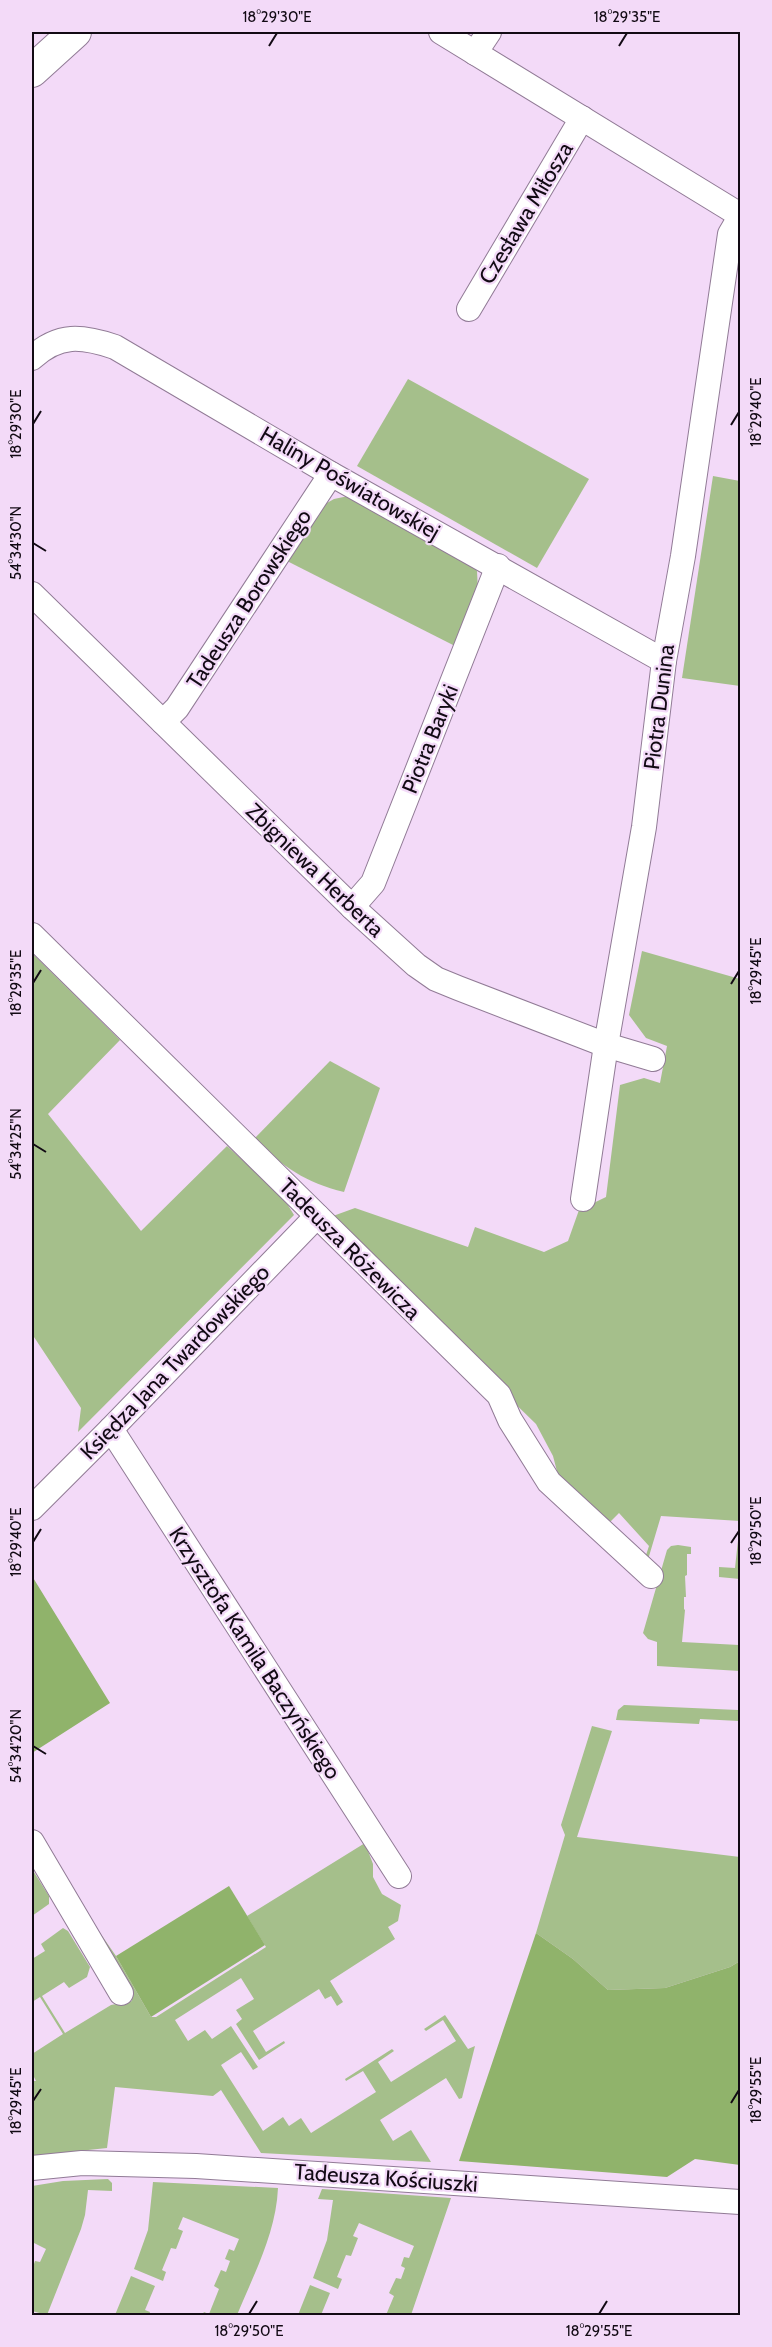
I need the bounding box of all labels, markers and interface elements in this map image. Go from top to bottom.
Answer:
text: 18°29'30"E [242,8,312,26]
text: 18°29'35"E [594,8,660,26]
street label: Czesława Miłosza [473,137,579,289]
text: 18°29'40"E [747,377,765,447]
text: 18°29'30"E [7,389,25,459]
street label: Haliny Poświatowskiej [255,421,445,545]
street label: Tadeusza Borowskiego [181,504,317,694]
text: 54°34'30"N [7,506,25,580]
street label: Piotra Dunina [638,642,680,771]
street label: Piotra Baryki [396,681,464,797]
street label: Zbigniewa Herberta [240,797,390,943]
text: 18°29'45"E [747,938,765,1004]
text: 18°29'35"E [7,950,25,1016]
text: 54°34'25"N [7,1108,25,1180]
street label: Tadeusza Różewicza [274,1173,427,1326]
street label: Księdza Jana Twardowskiego [75,1259,275,1465]
text: 18°29'50"E [747,1496,765,1566]
text: 18°29'40"E [7,1507,25,1577]
street label: Krzysztofa Kamila Baczyńskiego [163,1522,347,1784]
text: 54°34'20"N [7,1709,25,1783]
text: 18°29'55"E [747,2057,765,2123]
text: 18°29'45"E [7,2068,25,2134]
street label: Tadeusza Kościuszki [293,2158,479,2198]
text: 18°29'50"E [214,2322,284,2340]
text: 18°29'55"E [566,2322,632,2340]

